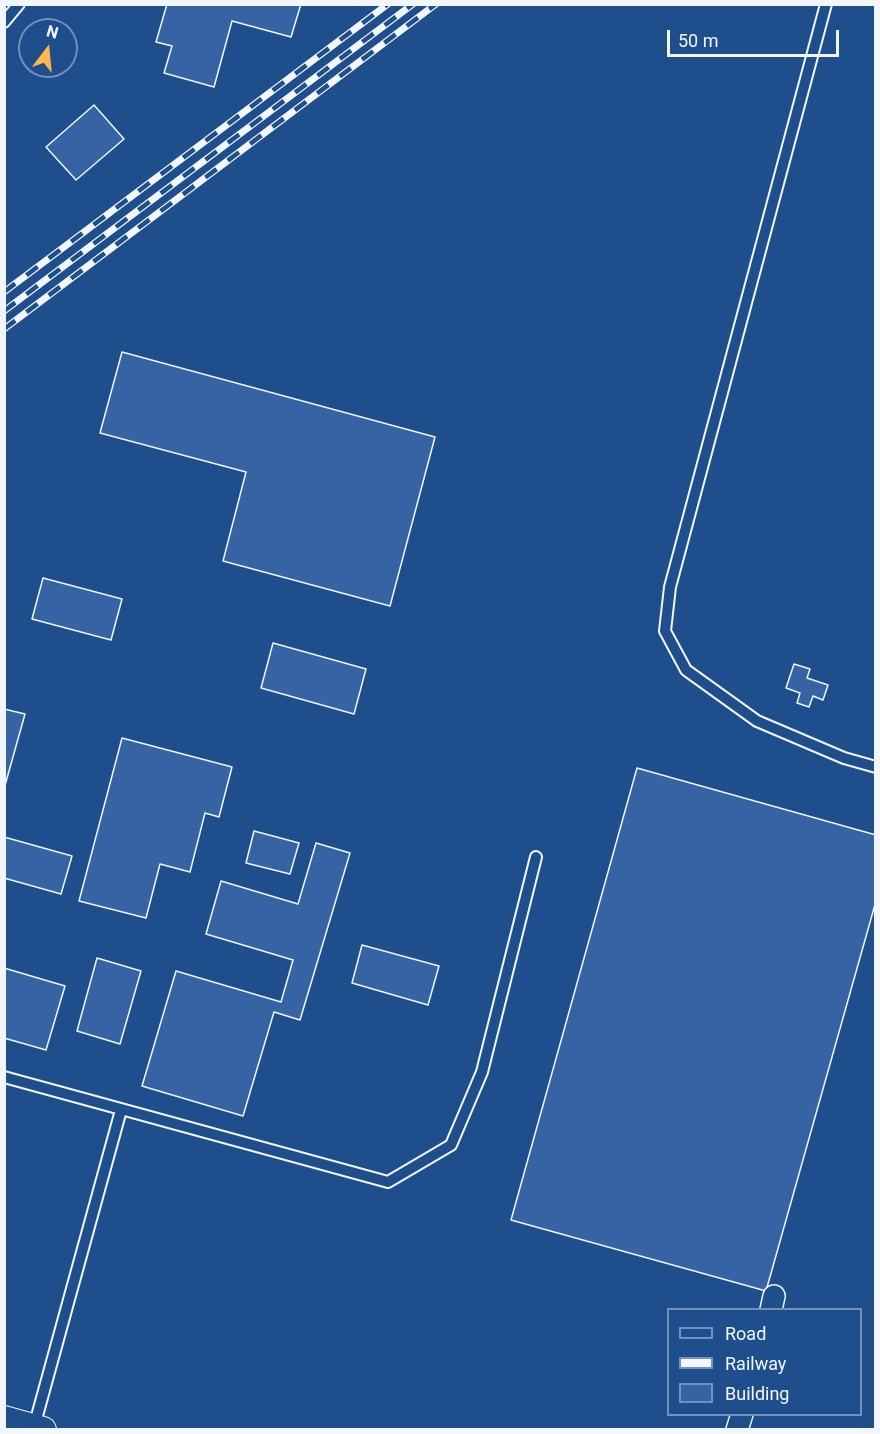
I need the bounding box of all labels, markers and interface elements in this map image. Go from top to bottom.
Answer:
north arrow [18,18,78,78]
scale bar [670,18,842,56]
text: N [44,21,61,43]
text: 50 m [678,30,718,51]
legend [667,1308,862,1416]
text: Road [725,1323,766,1344]
text: Railway [725,1353,786,1374]
text: Building [725,1383,789,1404]

